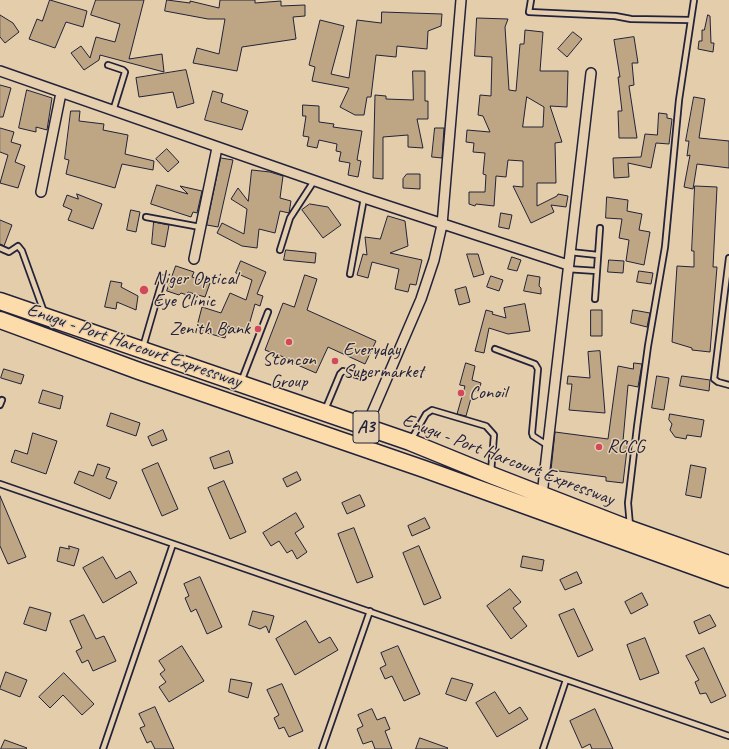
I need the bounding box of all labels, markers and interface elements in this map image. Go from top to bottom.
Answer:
place label: Niger Optical Eye Clinic [153,268,237,312]
marker: Niger Optical Eye Clinic [138,284,150,296]
street label: Enugu - Port Harcourt Expressway [24,299,244,393]
place label: Zenith Bank [169,318,250,340]
marker: Zenith Bank [253,324,263,334]
marker: Stoncon Group [284,337,294,347]
place label: Everyday Supermarket [343,339,424,383]
place label: Stoncon Group [262,349,316,393]
marker: Everyday Supermarket [330,356,340,366]
place label: Conoil [469,382,507,404]
marker: Conoil [456,388,466,398]
street label: Enugu - Port Harcourt Expressway [399,409,617,511]
road number: A3 [353,411,379,443]
place label: RCCG [607,436,645,458]
marker: RCCG [594,442,604,452]

